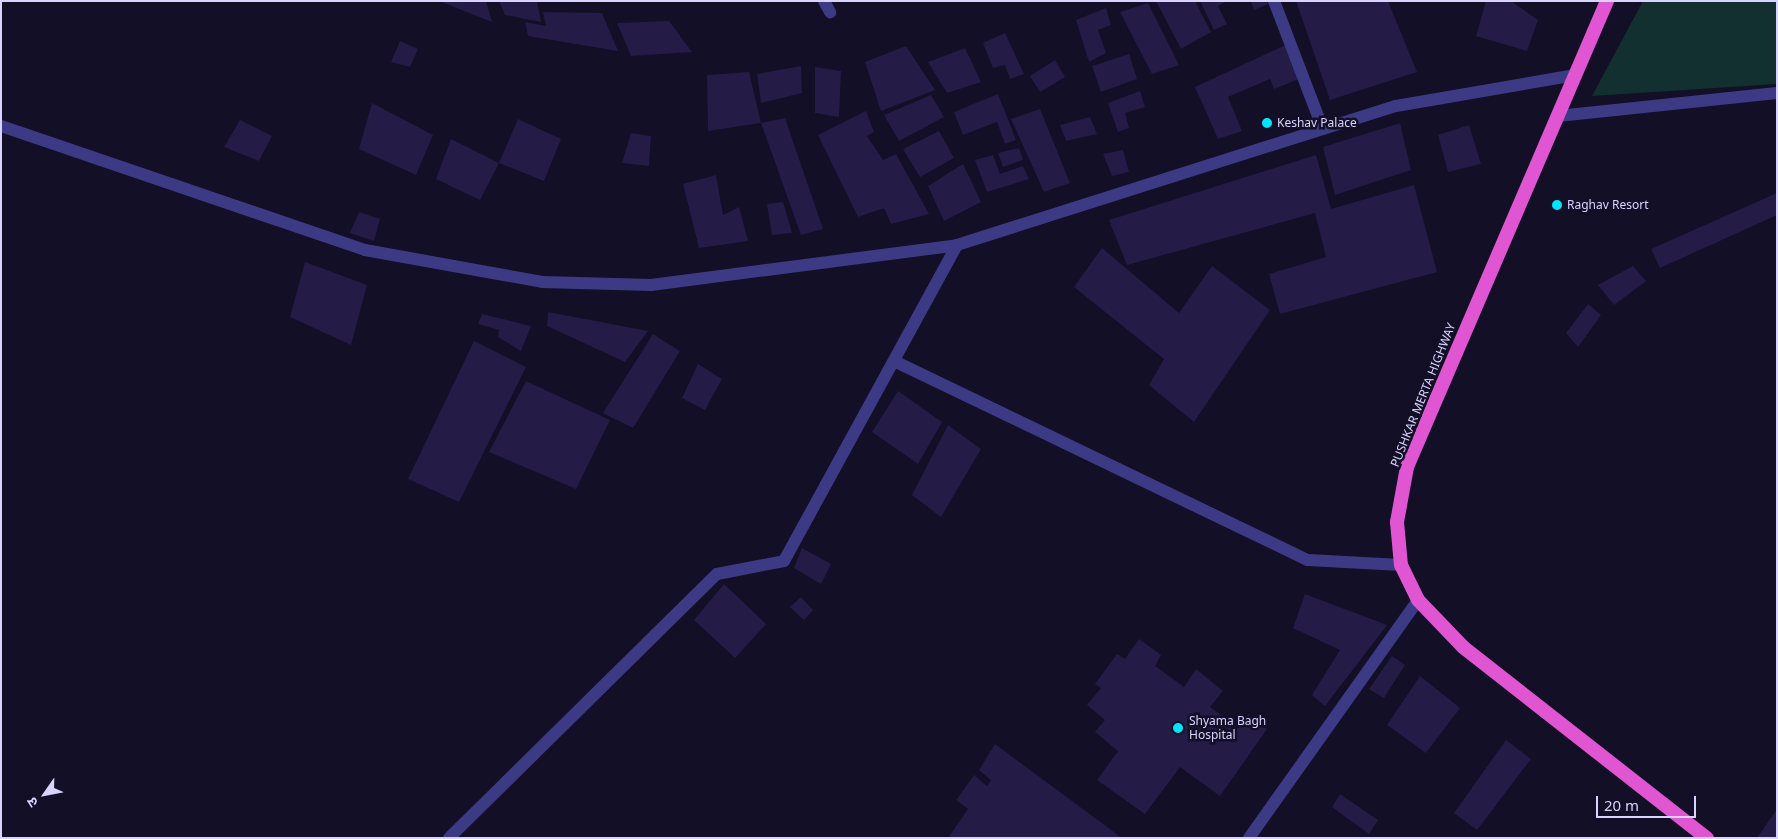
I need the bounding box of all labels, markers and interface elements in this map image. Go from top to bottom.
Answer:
place label: Keshav Palace [1277,116,1357,130]
marker: Keshav Palace [1261,117,1273,129]
place label: Raghav Resort [1567,198,1648,212]
marker: Raghav Resort [1551,199,1563,211]
street label: PUSHKAR MERTA HIGHWAY [1388,321,1458,469]
place label: Shyama Bagh Hospital [1189,714,1266,742]
marker: Shyama Bagh Hospital [1171,721,1185,735]
north arrow [20,769,70,819]
scale bar [1598,786,1698,818]
text: उ [22,794,42,811]
text: 20 m [1604,795,1639,815]

